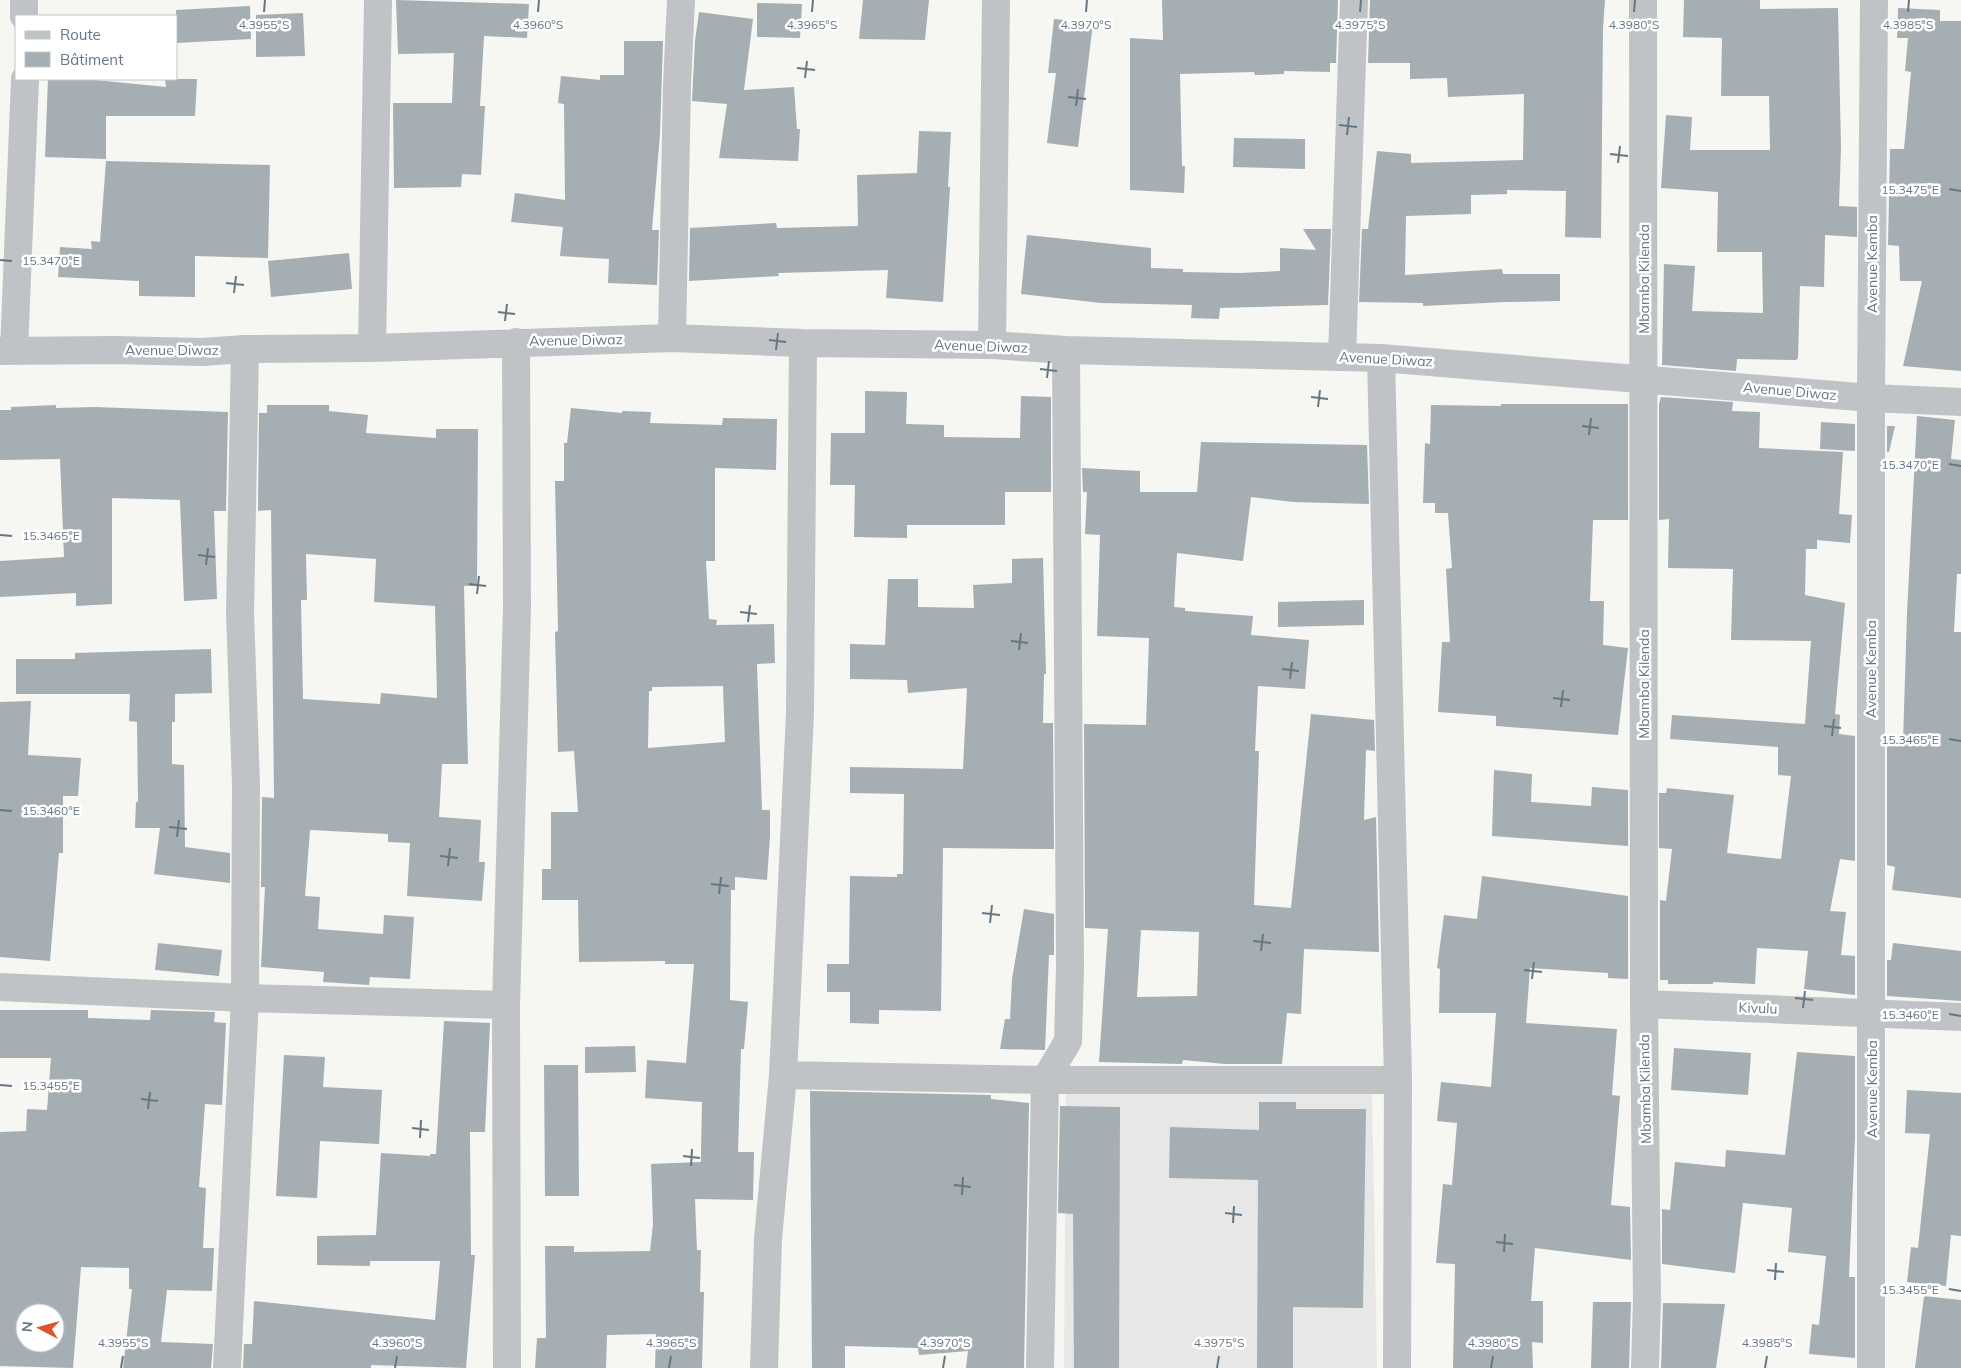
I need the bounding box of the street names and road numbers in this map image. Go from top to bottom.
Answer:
street label: Avenue Kemba [1863,215,1881,313]
street label: Mbamba Kilenda [1635,224,1653,334]
street label: Avenue Diwaz [529,330,623,350]
street label: Avenue Diwaz [934,335,1028,357]
street label: Avenue Diwaz [125,341,219,359]
street label: Avenue Diwaz [1339,348,1433,370]
street label: Avenue Diwaz [1742,378,1838,404]
street label: Avenue Kemba [1862,620,1880,718]
street label: Mbamba Kilenda [1635,629,1653,739]
street label: Kivulu [1738,998,1778,1018]
street label: Mbamba Kilenda [1635,1034,1655,1144]
street label: Avenue Kemba [1863,1040,1881,1138]

